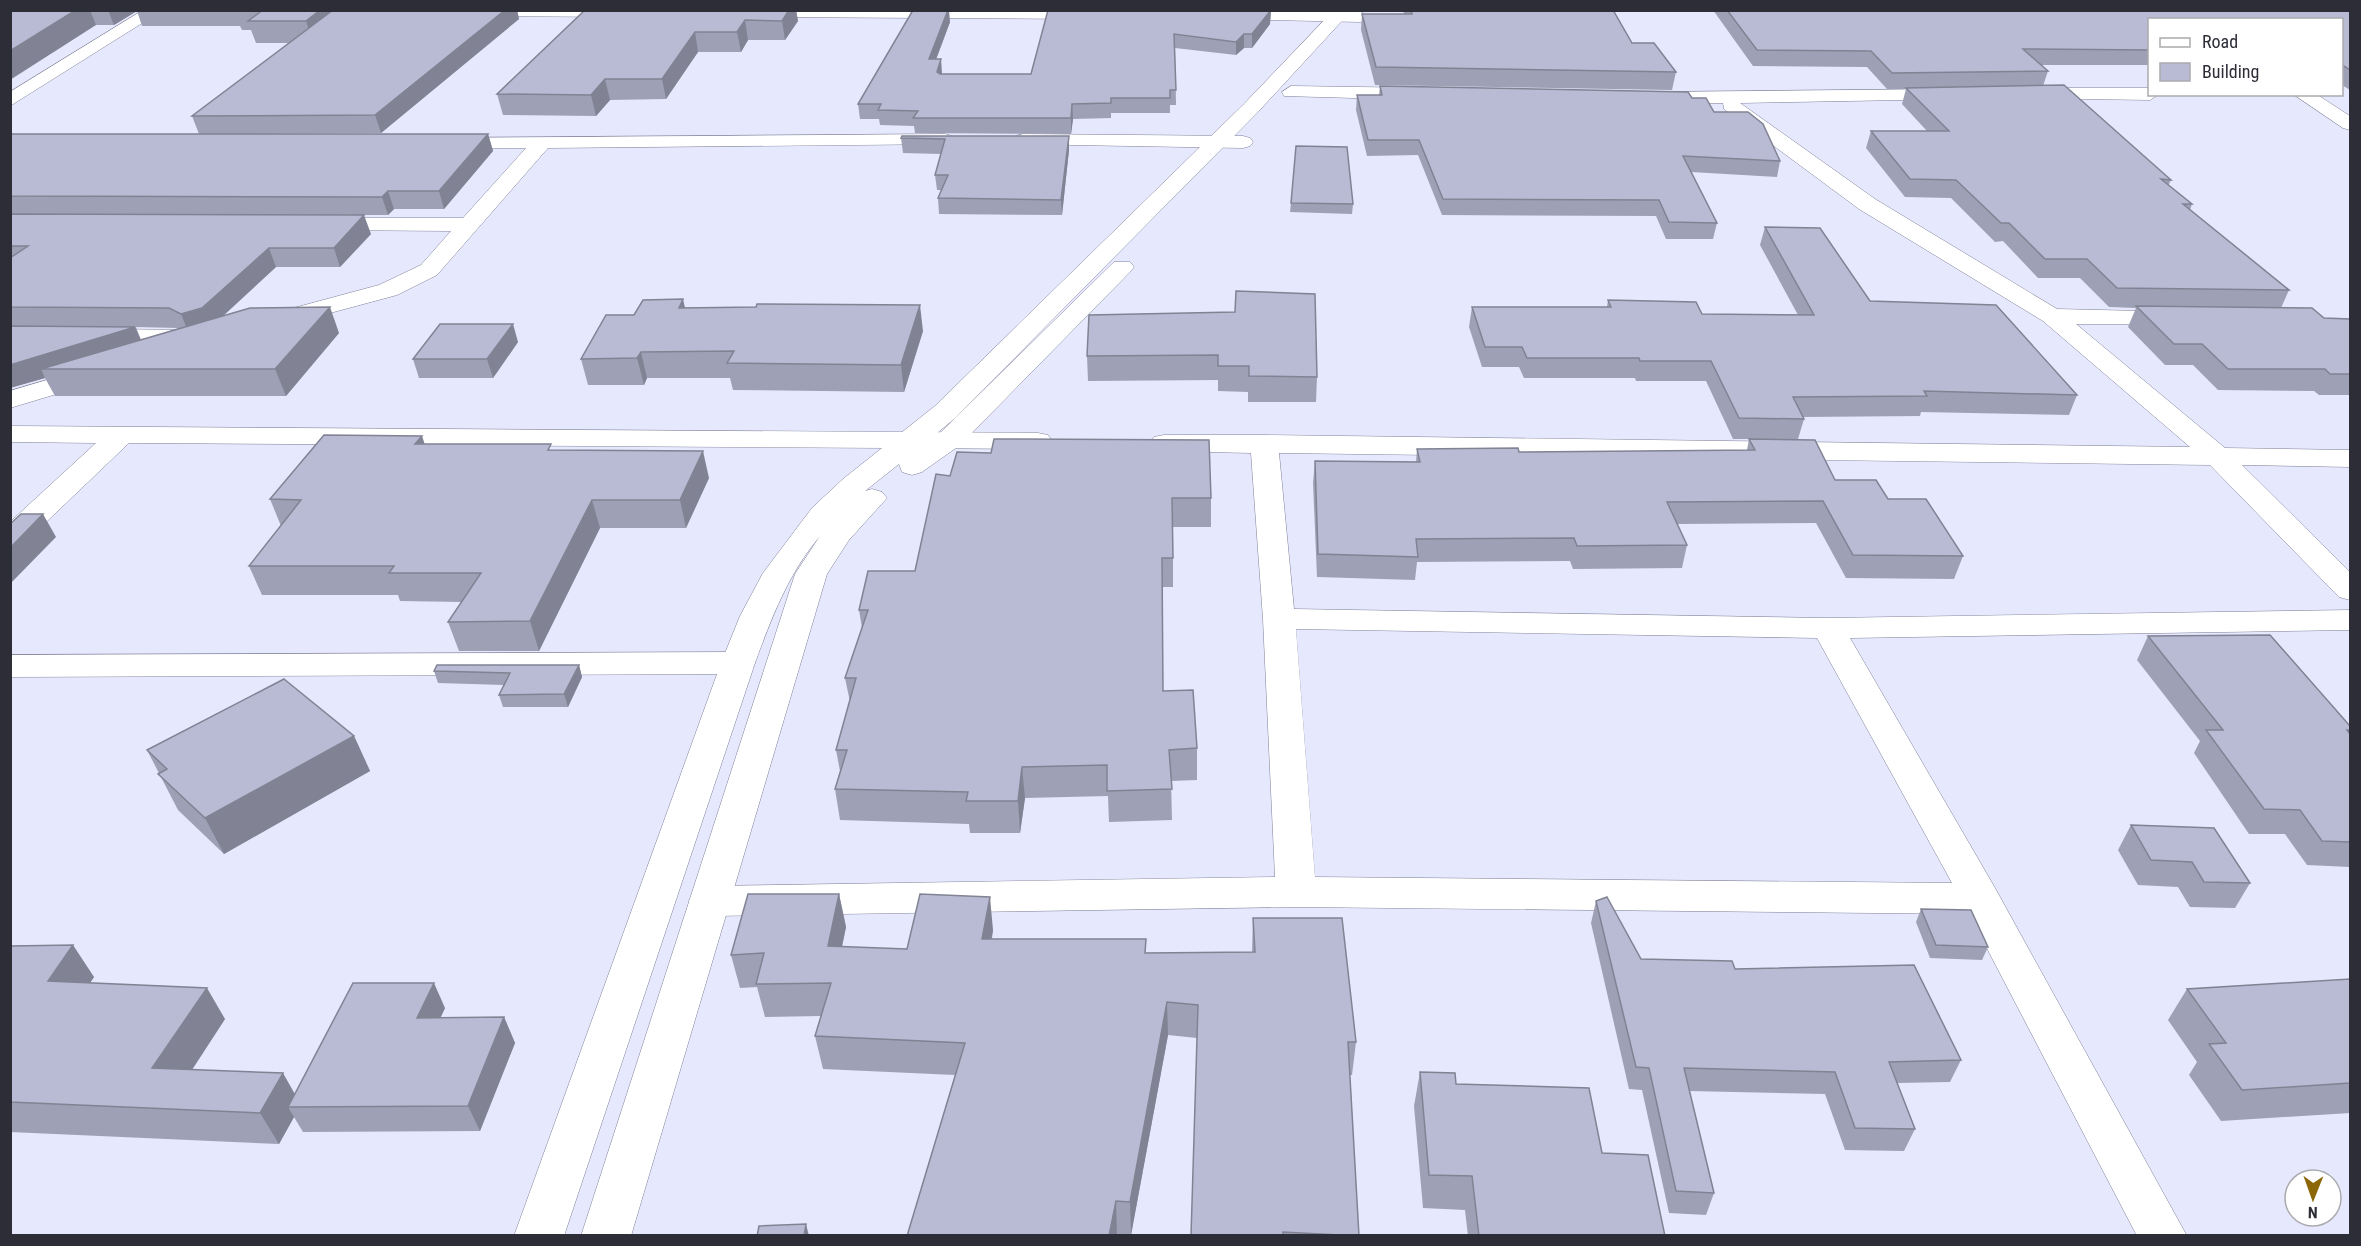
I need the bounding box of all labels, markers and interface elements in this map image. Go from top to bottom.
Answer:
legend [2148,18,2343,96]
text: Road [2202,31,2238,52]
text: Building [2202,61,2259,82]
north arrow [2283,1168,2343,1228]
text: N [2308,1203,2318,1222]

